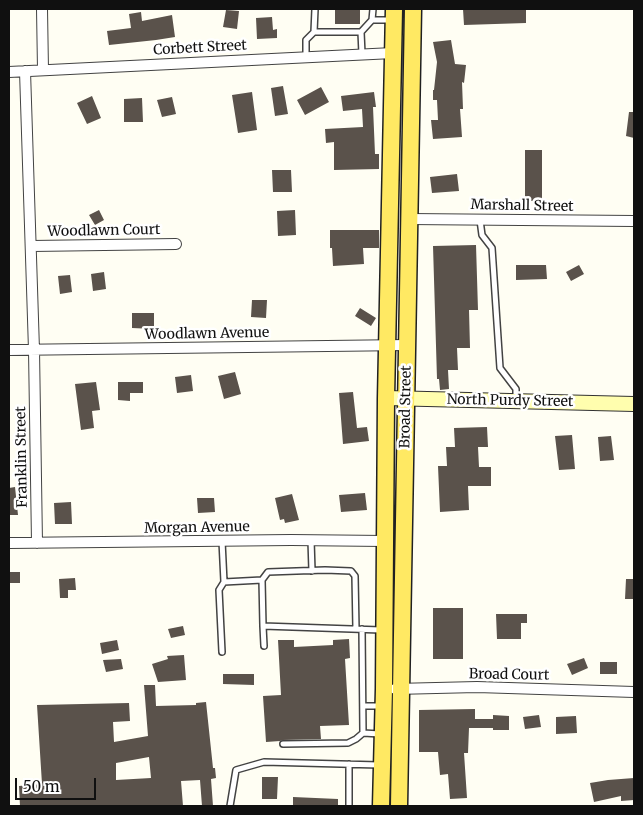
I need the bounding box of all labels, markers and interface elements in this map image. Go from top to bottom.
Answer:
street label: Corbett Street [153,37,247,59]
street label: Marshall Street [470,197,574,215]
street label: Woodlawn Court [47,222,161,240]
street label: Woodlawn Avenue [145,325,269,343]
street label: Broad Street [397,365,415,449]
street label: North Purdy Street [447,391,573,411]
street label: Franklin Street [13,406,31,508]
street label: Morgan Avenue [144,519,250,537]
street label: Broad Court [469,666,549,684]
scale bar [18,768,99,800]
text: 50 m [23,777,60,796]

